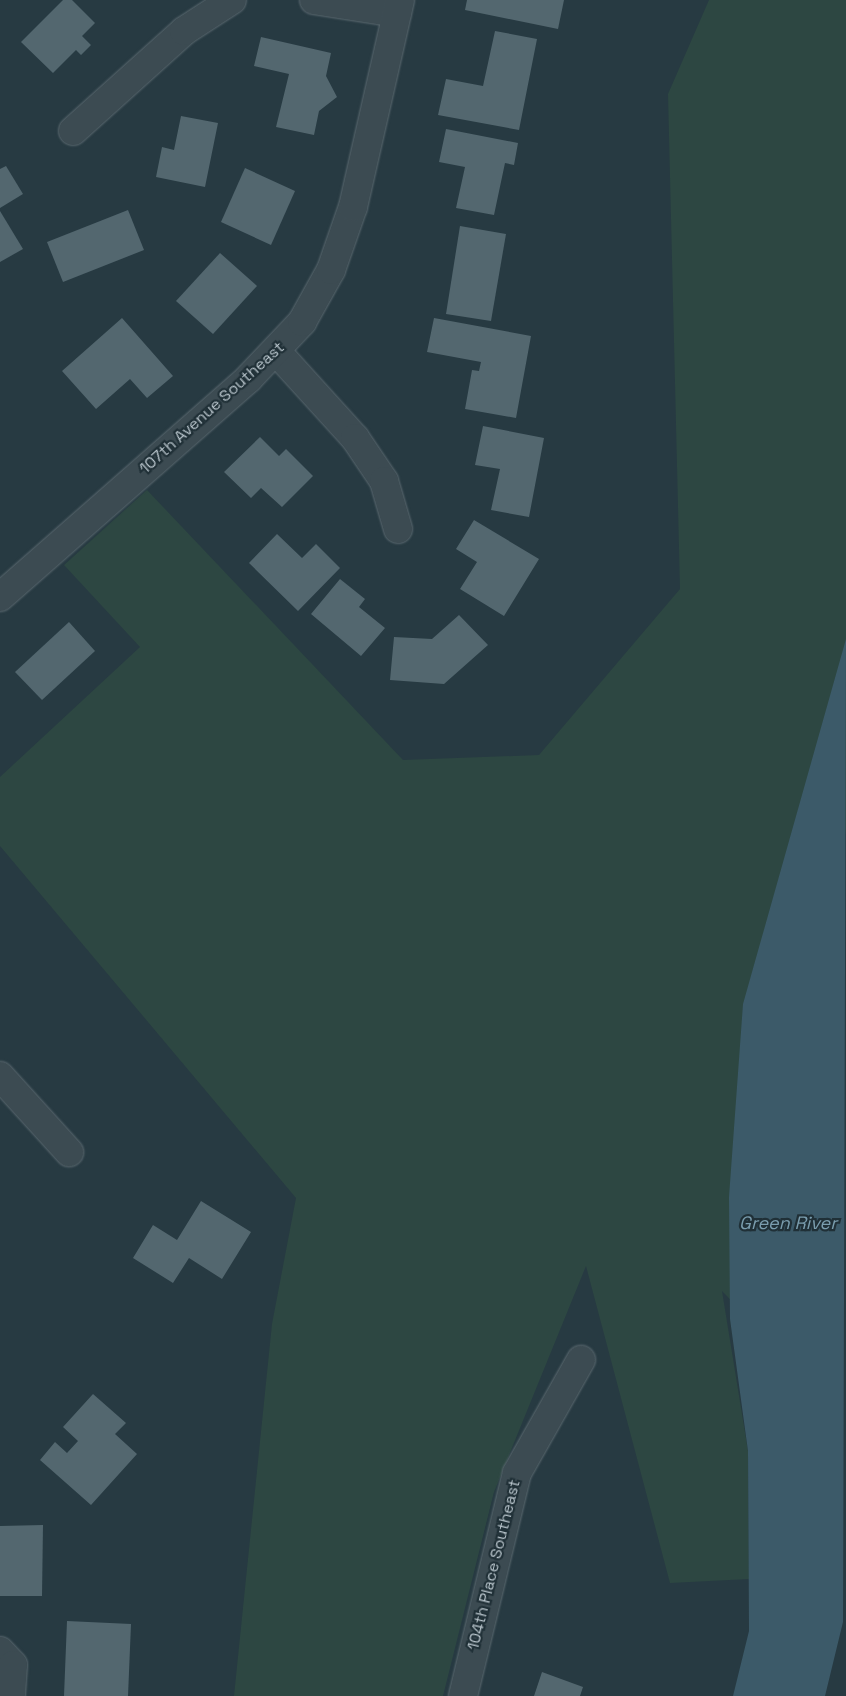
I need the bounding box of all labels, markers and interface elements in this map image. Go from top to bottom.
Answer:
street label: 107th Avenue Southeast [136,338,288,478]
water label: Green River [739,1212,837,1234]
street label: 104th Place Southeast [464,1478,524,1652]

